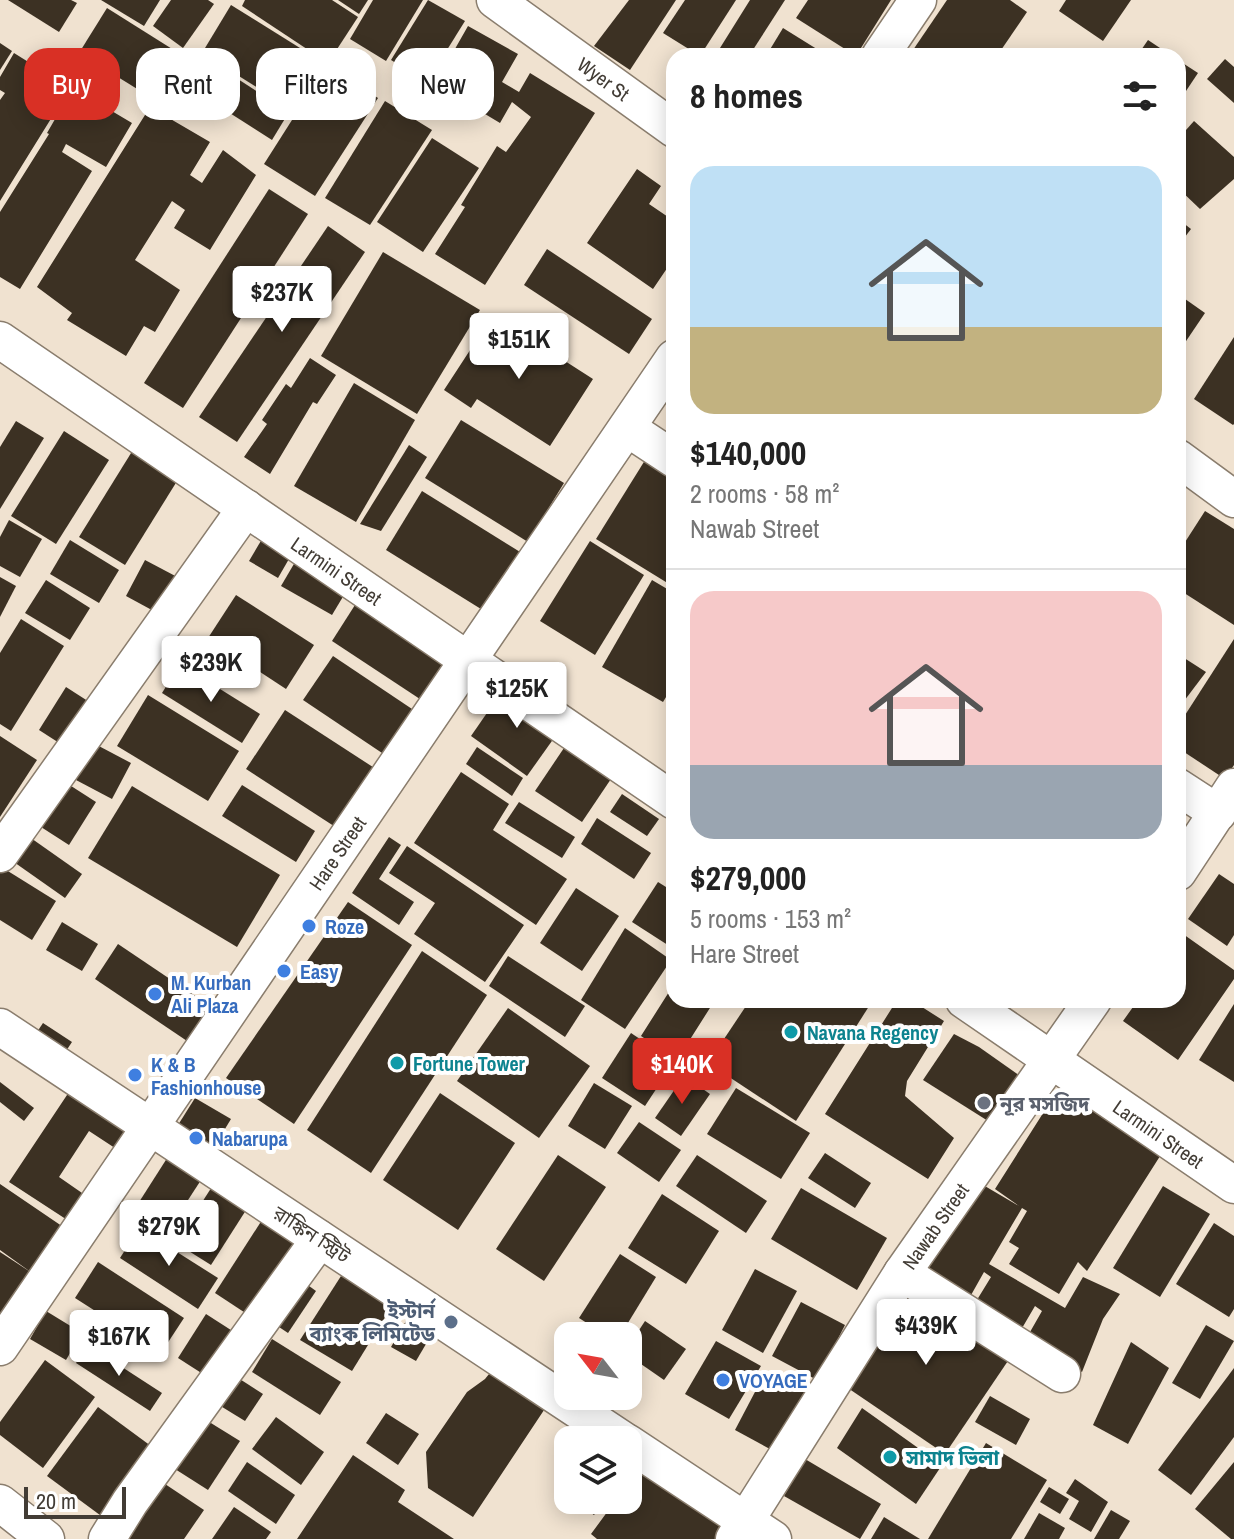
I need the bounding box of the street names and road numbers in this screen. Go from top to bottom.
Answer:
street label: Wyer St [572,50,636,107]
street label: Larmini Street [286,530,388,611]
street label: Hare Street [302,810,372,895]
street label: Larmini Street [1108,1093,1210,1174]
street label: Nawab Street [895,1177,975,1274]
street label: রাঙ্কিন স্ট্রিট [267,1198,357,1270]

